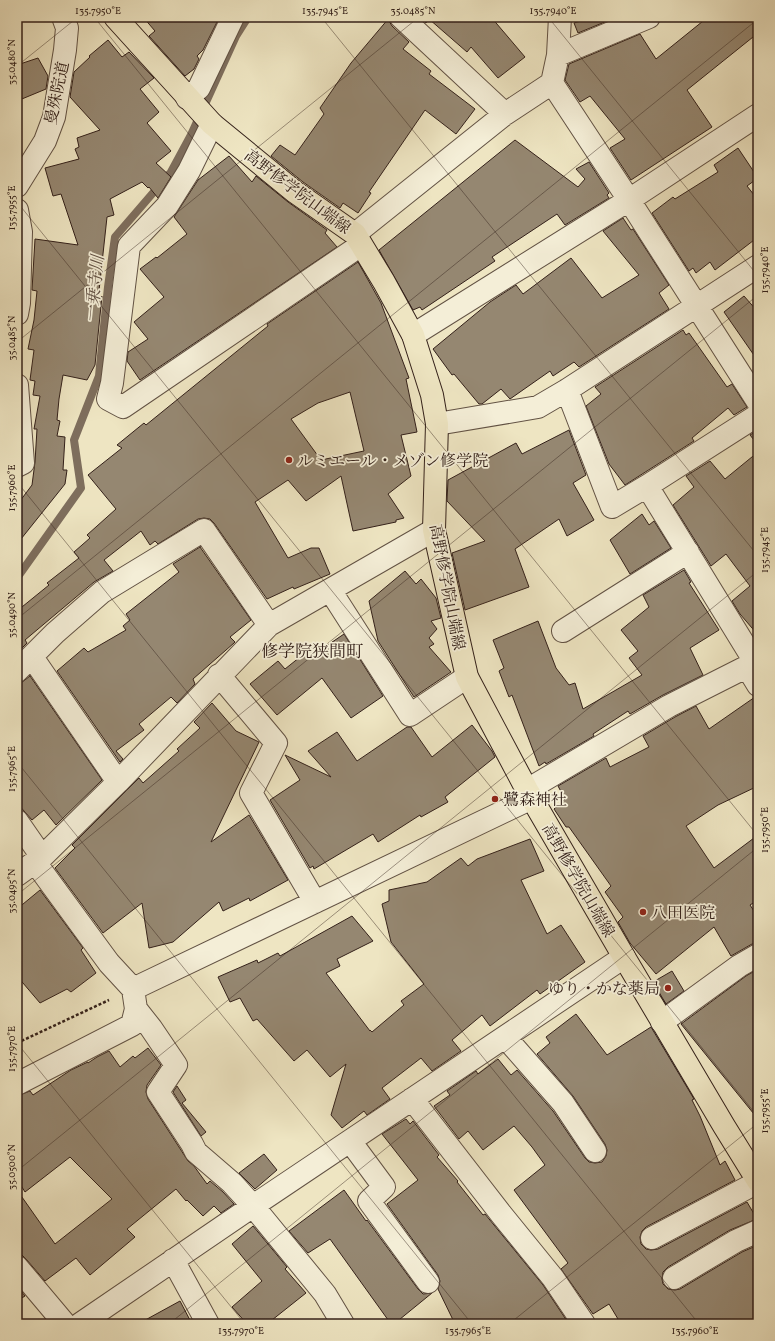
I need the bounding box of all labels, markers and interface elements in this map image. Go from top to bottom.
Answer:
text: 135.7950°E [75,4,121,18]
text: 135.7945°E [302,4,348,18]
text: 35.0485°N [391,4,436,18]
text: 135.7940°E [530,4,577,18]
text: 35.0480°N [5,38,19,85]
street label: 曼殊院道 [41,60,75,127]
street label: 高野修学院山端線 [239,145,355,240]
text: 135.7955°E [5,185,19,231]
text: 135.7940°E [758,247,772,294]
water label: 一乗寺川 [81,252,111,324]
text: 35.0485°N [5,315,19,360]
place label: ルミエール・メゾン修学院 [297,451,488,473]
marker: ルミエール・メゾン修学院 [284,455,294,465]
text: 135.7960°E [5,465,19,511]
street label: 高野修学院山端線 [423,522,469,652]
text: 135.7945°E [758,527,772,573]
text: 35.0490°N [5,591,19,638]
district label: 修学院狭間町 [261,641,363,664]
text: 135.7965°E [5,746,19,792]
place label: 鷺森神社 [503,790,567,812]
marker: 鷺森神社 [490,794,500,804]
text: 135.7950°E [758,807,772,853]
street label: 高野修学院山端線 [536,820,619,942]
text: 35.0495°N [5,868,19,913]
place label: 八田医院 [651,903,715,925]
marker: 八田医院 [638,907,648,917]
place label: ゆり・かな薬局 [548,979,660,1001]
marker: ゆり・かな薬局 [663,983,673,993]
text: 135.7970°E [5,1026,19,1072]
text: 135.7955°E [758,1088,772,1134]
text: 35.0500°N [5,1143,19,1190]
text: 135.7970°E [218,1324,264,1338]
text: 135.7965°E [445,1324,491,1338]
text: 135.7960°E [672,1324,718,1338]

